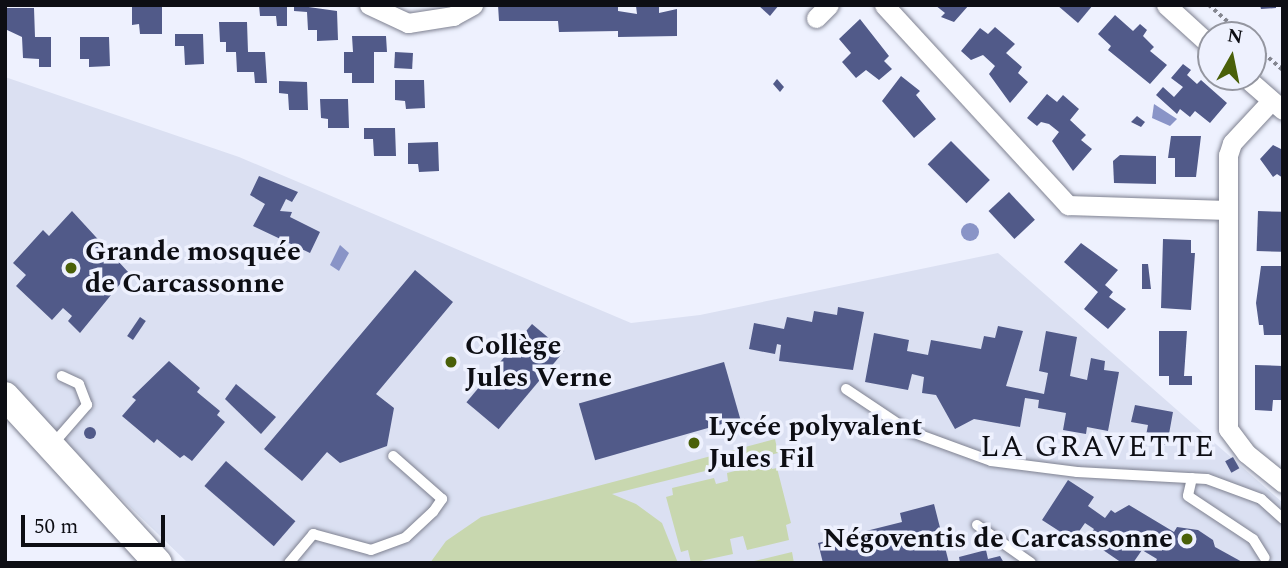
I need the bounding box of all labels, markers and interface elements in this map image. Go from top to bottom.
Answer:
north arrow [1197,21,1267,91]
text: N [1225,21,1245,52]
place label: Grande mosquée de Carcassonne [85,235,301,301]
marker: Grande mosquée de Carcassonne [63,260,79,276]
place label: Collège Jules Verne [465,329,612,395]
marker: Collège Jules Verne [443,354,459,370]
place label: Lycée polyvalent Jules Fil [708,410,922,476]
district label: LA GRAVETTE [982,429,1214,465]
marker: Lycée polyvalent Jules Fil [686,435,702,451]
scale bar [24,502,168,546]
text: 50 m [34,511,78,543]
place label: Négoventis de Carcassonne [823,522,1173,556]
marker: Négoventis de Carcassonne [1179,531,1195,547]

